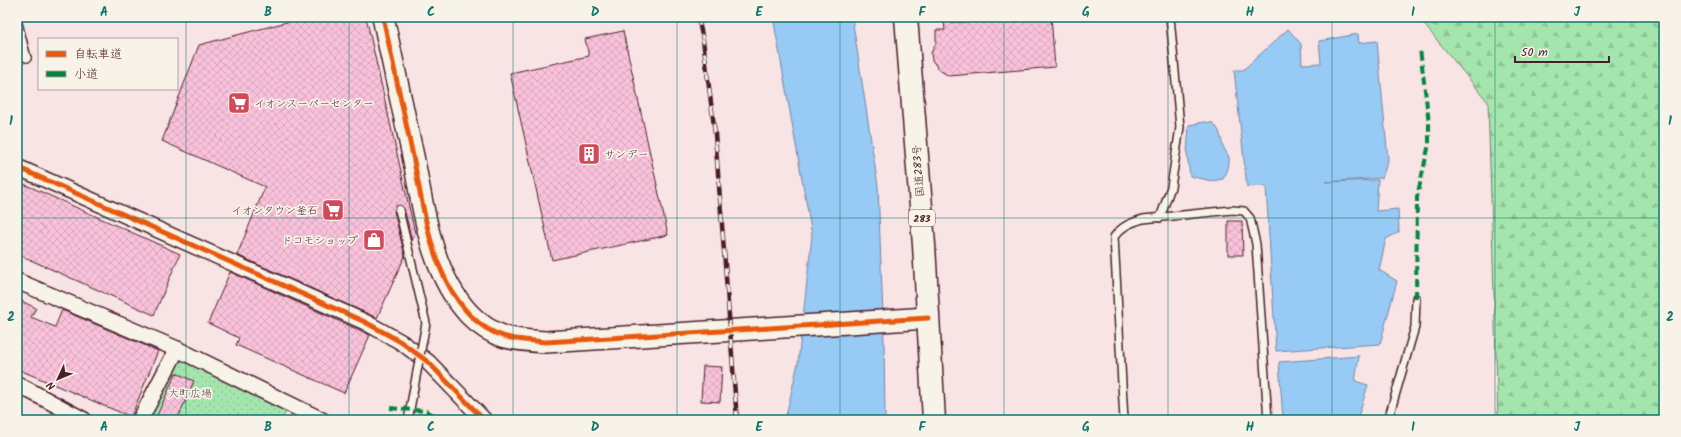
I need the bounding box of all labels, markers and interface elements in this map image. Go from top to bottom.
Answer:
text: A [100,2,108,23]
text: B [264,2,272,23]
text: C [427,2,435,23]
text: D [591,2,600,23]
text: E [755,2,763,23]
text: F [918,2,926,23]
text: G [1082,2,1090,23]
text: H [1246,2,1255,23]
text: I [1411,2,1415,23]
text: J [1574,2,1581,23]
legend [38,38,178,90]
scale bar [1515,38,1609,64]
text: 50 m [1521,43,1548,62]
text: 自転車道 [74,45,122,64]
text: 小道 [74,65,98,84]
supermarket icon: イオンスーパーセンター [226,90,252,116]
place label: イオンスーパーセンター [254,95,374,113]
text: 1 [9,111,13,132]
text: 1 [1668,111,1672,132]
building icon: サンデー [576,141,602,167]
street label: 国道283号 [908,144,930,198]
place label: サンデー [604,146,648,164]
supermarket icon: イオンタウン釜石 [320,197,346,223]
place label: イオンタウン釜石 [231,202,318,220]
road number: 283 [909,210,935,226]
shop icon: ドコモショップ [361,227,387,253]
place label: ドコモショップ [281,232,358,250]
text: 2 [7,307,15,328]
text: 2 [1666,307,1674,328]
north arrow [38,359,78,399]
text: N [43,376,60,394]
park label: 大町広場 [168,385,212,403]
text: A [100,417,108,437]
text: B [264,417,272,437]
text: C [427,417,435,437]
text: D [591,417,600,437]
text: E [755,417,763,437]
text: F [918,417,926,437]
text: G [1082,417,1090,437]
text: H [1246,417,1255,437]
text: I [1411,417,1415,437]
text: J [1574,417,1581,437]

